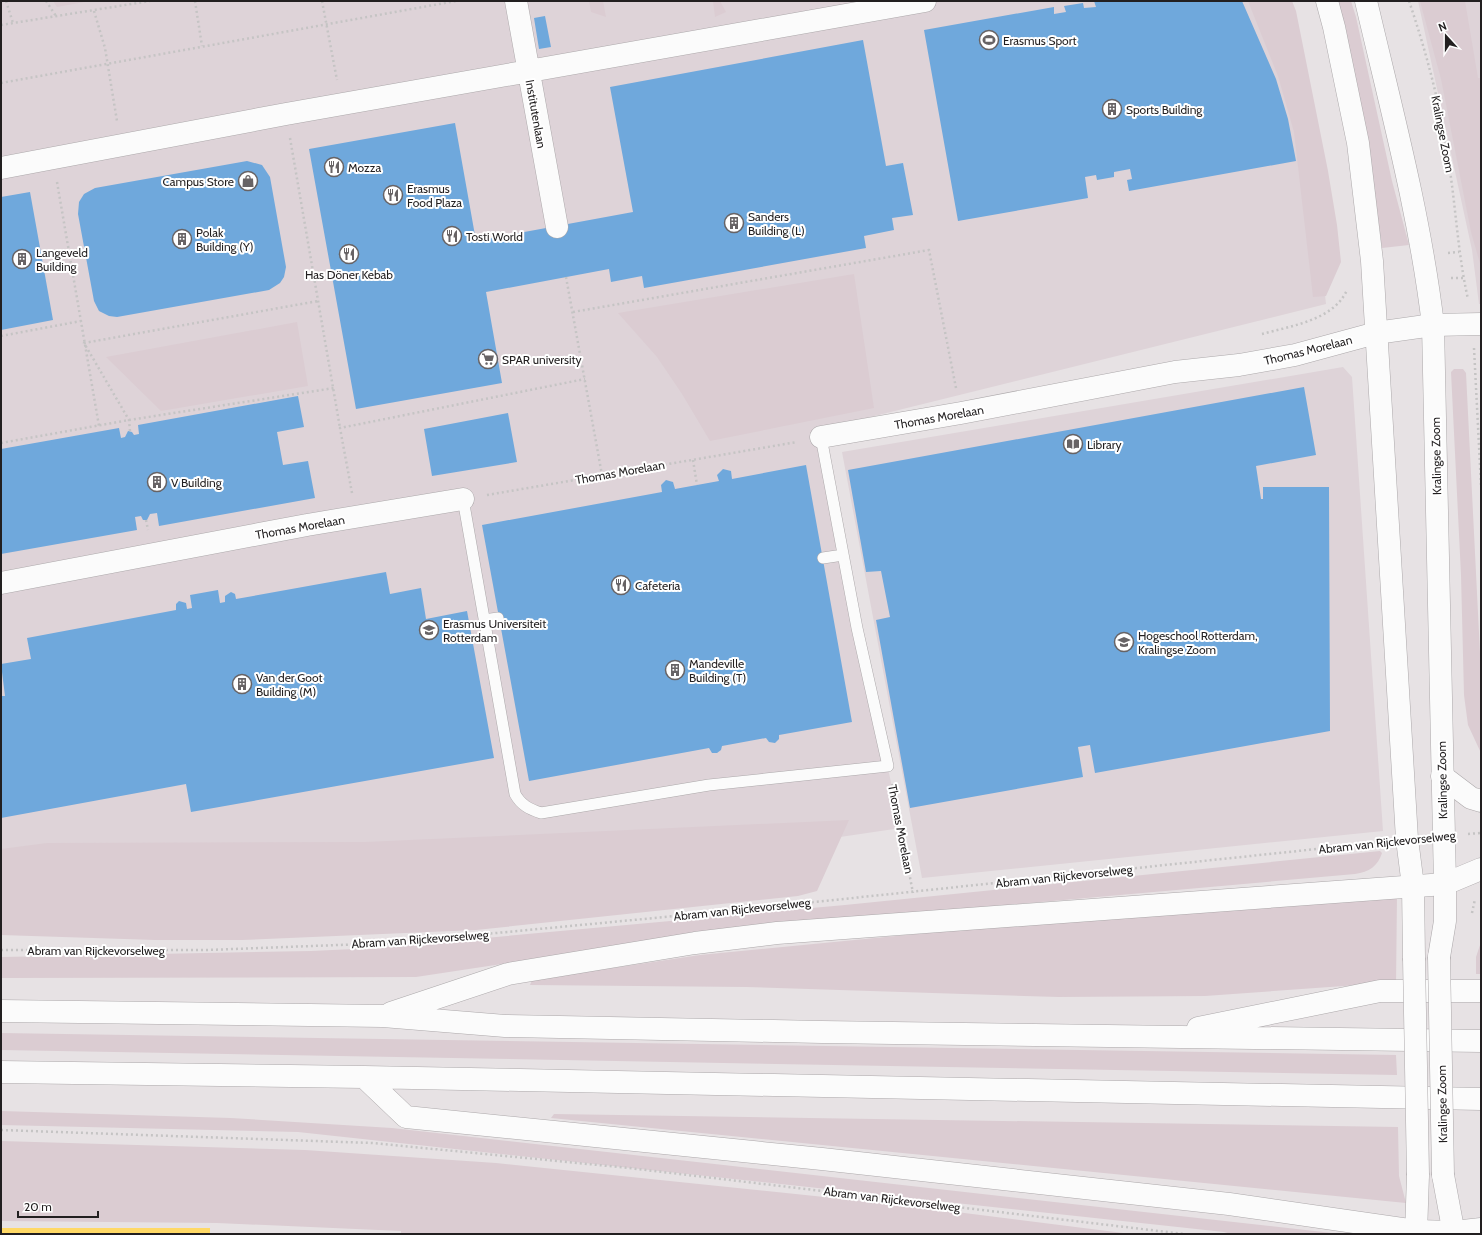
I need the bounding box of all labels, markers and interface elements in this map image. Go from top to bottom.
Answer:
north arrow [1426,16,1466,56]
text: N [1436,19,1449,35]
sports icon: Erasmus Sport [978,29,1000,51]
place label: Erasmus Sport [1003,33,1077,48]
street label: Institutenlaan [523,78,549,150]
street label: Kralingse Zoom [1428,94,1458,174]
building icon: Sports Building [1101,98,1123,120]
place label: Sports Building [1126,102,1203,117]
restaurant icon: Mozza [323,156,345,178]
place label: Mozza [348,160,381,175]
shop icon: Campus Store [237,170,259,192]
place label: Campus Store [162,174,234,189]
place label: Erasmus Food Plaza [407,181,462,210]
restaurant icon: Erasmus Food Plaza [382,184,404,206]
place label: Sanders Building (L) [748,209,805,238]
building icon: Sanders Building (L) [723,212,745,234]
place label: Polak Building (Y) [196,225,254,254]
restaurant icon: Tosti World [441,225,463,247]
building icon: Polak Building (Y) [171,228,193,250]
place label: Tosti World [466,229,523,244]
restaurant icon: Has Döner Kebab [338,243,360,265]
place label: Langeveld Building [36,245,88,274]
building icon: Langeveld Building [11,248,33,270]
place label: Has Döner Kebab [305,267,393,282]
street label: Thomas Morelaan [1262,332,1354,368]
supermarket icon: SPAR university [477,348,499,370]
place label: SPAR university [502,352,582,367]
street label: Thomas Morelaan [893,402,985,432]
street label: Kralingse Zoom [1428,417,1444,495]
library icon: Library [1062,433,1084,455]
place label: Library [1087,437,1122,452]
street label: Thomas Morelaan [574,457,666,487]
building icon: V Building [146,471,168,493]
place label: V Building [171,475,223,490]
street label: Thomas Morelaan [254,512,346,542]
restaurant icon: Cafeteria [610,574,632,596]
place label: Cafeteria [635,578,681,593]
place label: Erasmus Universiteit Rotterdam [443,616,546,645]
school or university icon: Erasmus Universiteit Rotterdam [418,619,440,641]
place label: Hogeschool Rotterdam, Kralingse Zoom [1138,628,1258,657]
school or university icon: Hogeschool Rotterdam, Kralingse Zoom [1113,631,1135,653]
place label: Mandeville Building (T) [689,656,746,685]
building icon: Mandeville Building (T) [664,659,686,681]
place label: Van der Goot Building (M) [256,670,322,699]
building icon: Van der Goot Building (M) [231,673,253,695]
street label: Kralingse Zoom [1434,741,1450,819]
street label: Thomas Morelaan [885,783,917,875]
street label: Abram van Rijckevorselweg [1318,827,1457,857]
street label: Abram van Rijckevorselweg [995,861,1134,891]
street label: Abram van Rijckevorselweg [673,894,812,924]
street label: Abram van Rijckevorselweg [351,927,490,951]
street label: Abram van Rijckevorselweg [27,943,166,958]
street label: Kralingse Zoom [1434,1065,1450,1143]
street label: Abram van Rijckevorselweg [823,1183,962,1215]
scale bar [18,1193,98,1219]
text: 20 m [24,1199,52,1214]

